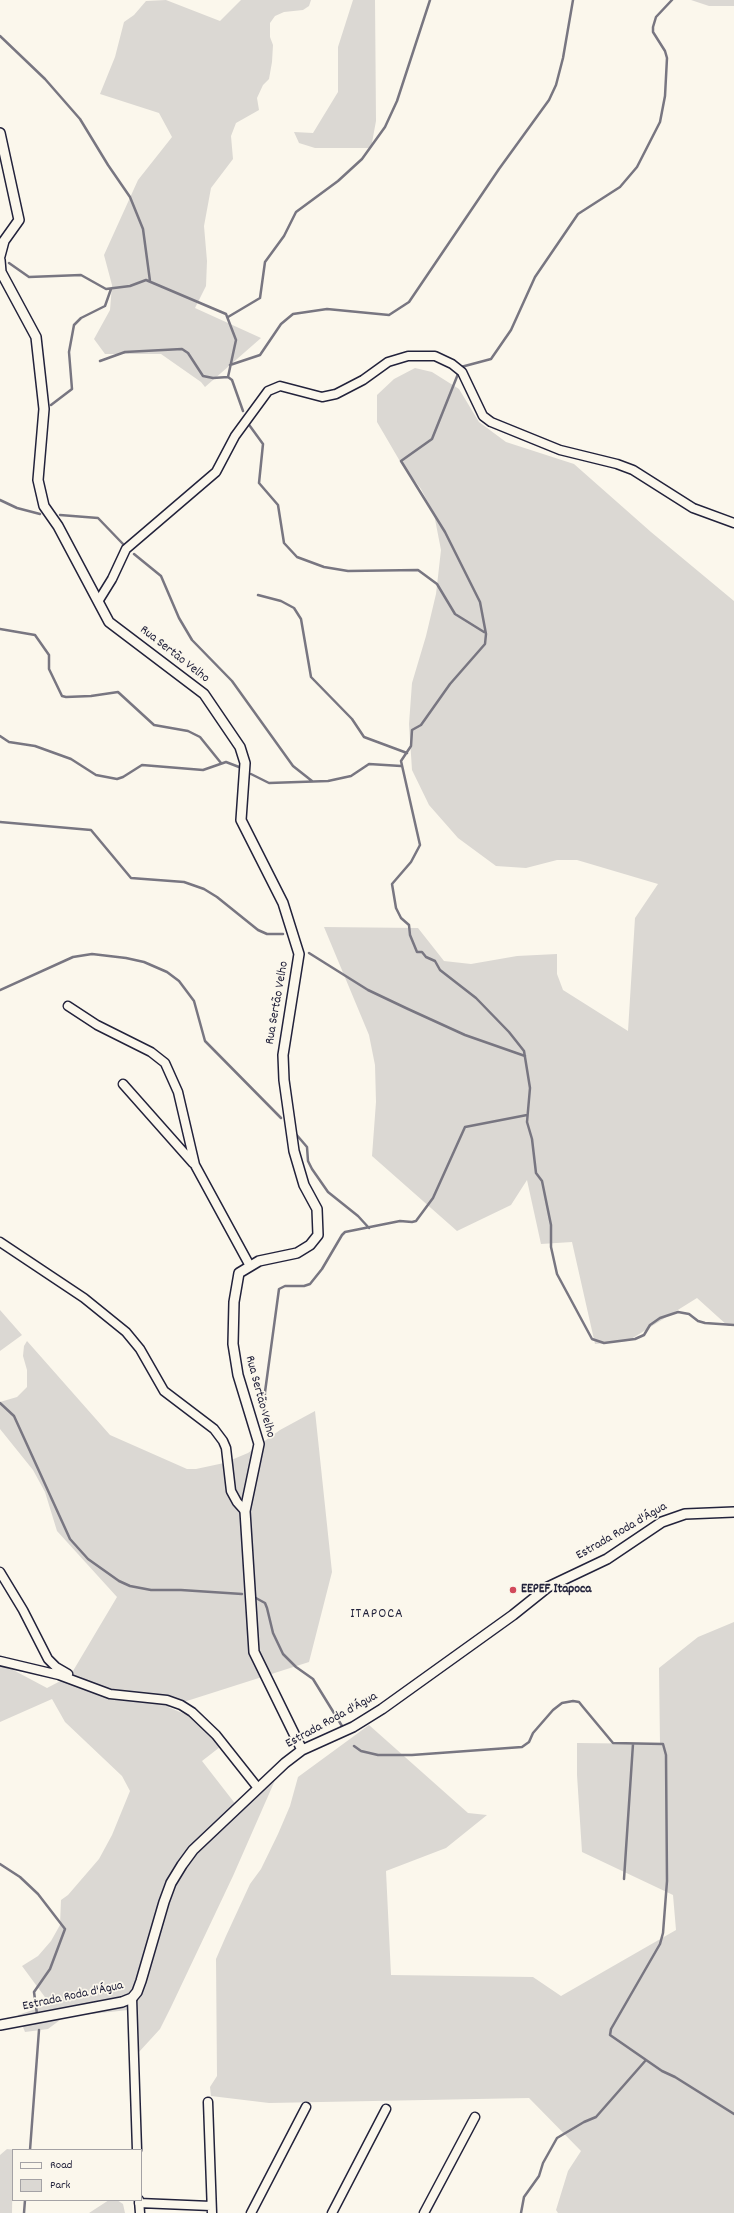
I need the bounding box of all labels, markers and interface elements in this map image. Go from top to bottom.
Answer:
street label: Rua Sertão Velho [136,623,212,687]
street label: Rua Sertão Velho [263,960,293,1046]
street label: Rua Sertão Velho [241,1354,277,1440]
street label: Estrada Roda d'Água [574,1500,670,1564]
place label: EEPEF Itapoca [521,1582,591,1598]
marker: EEPEF Itapoca [508,1585,518,1595]
district label: ITAPOCA [350,1607,404,1623]
street label: Estrada Roda d'Água [283,1689,381,1753]
street label: Estrada Roda d'Água [21,1979,125,2015]
legend [12,2149,142,2201]
text: Road [50,2157,72,2174]
text: Park [50,2177,70,2194]

